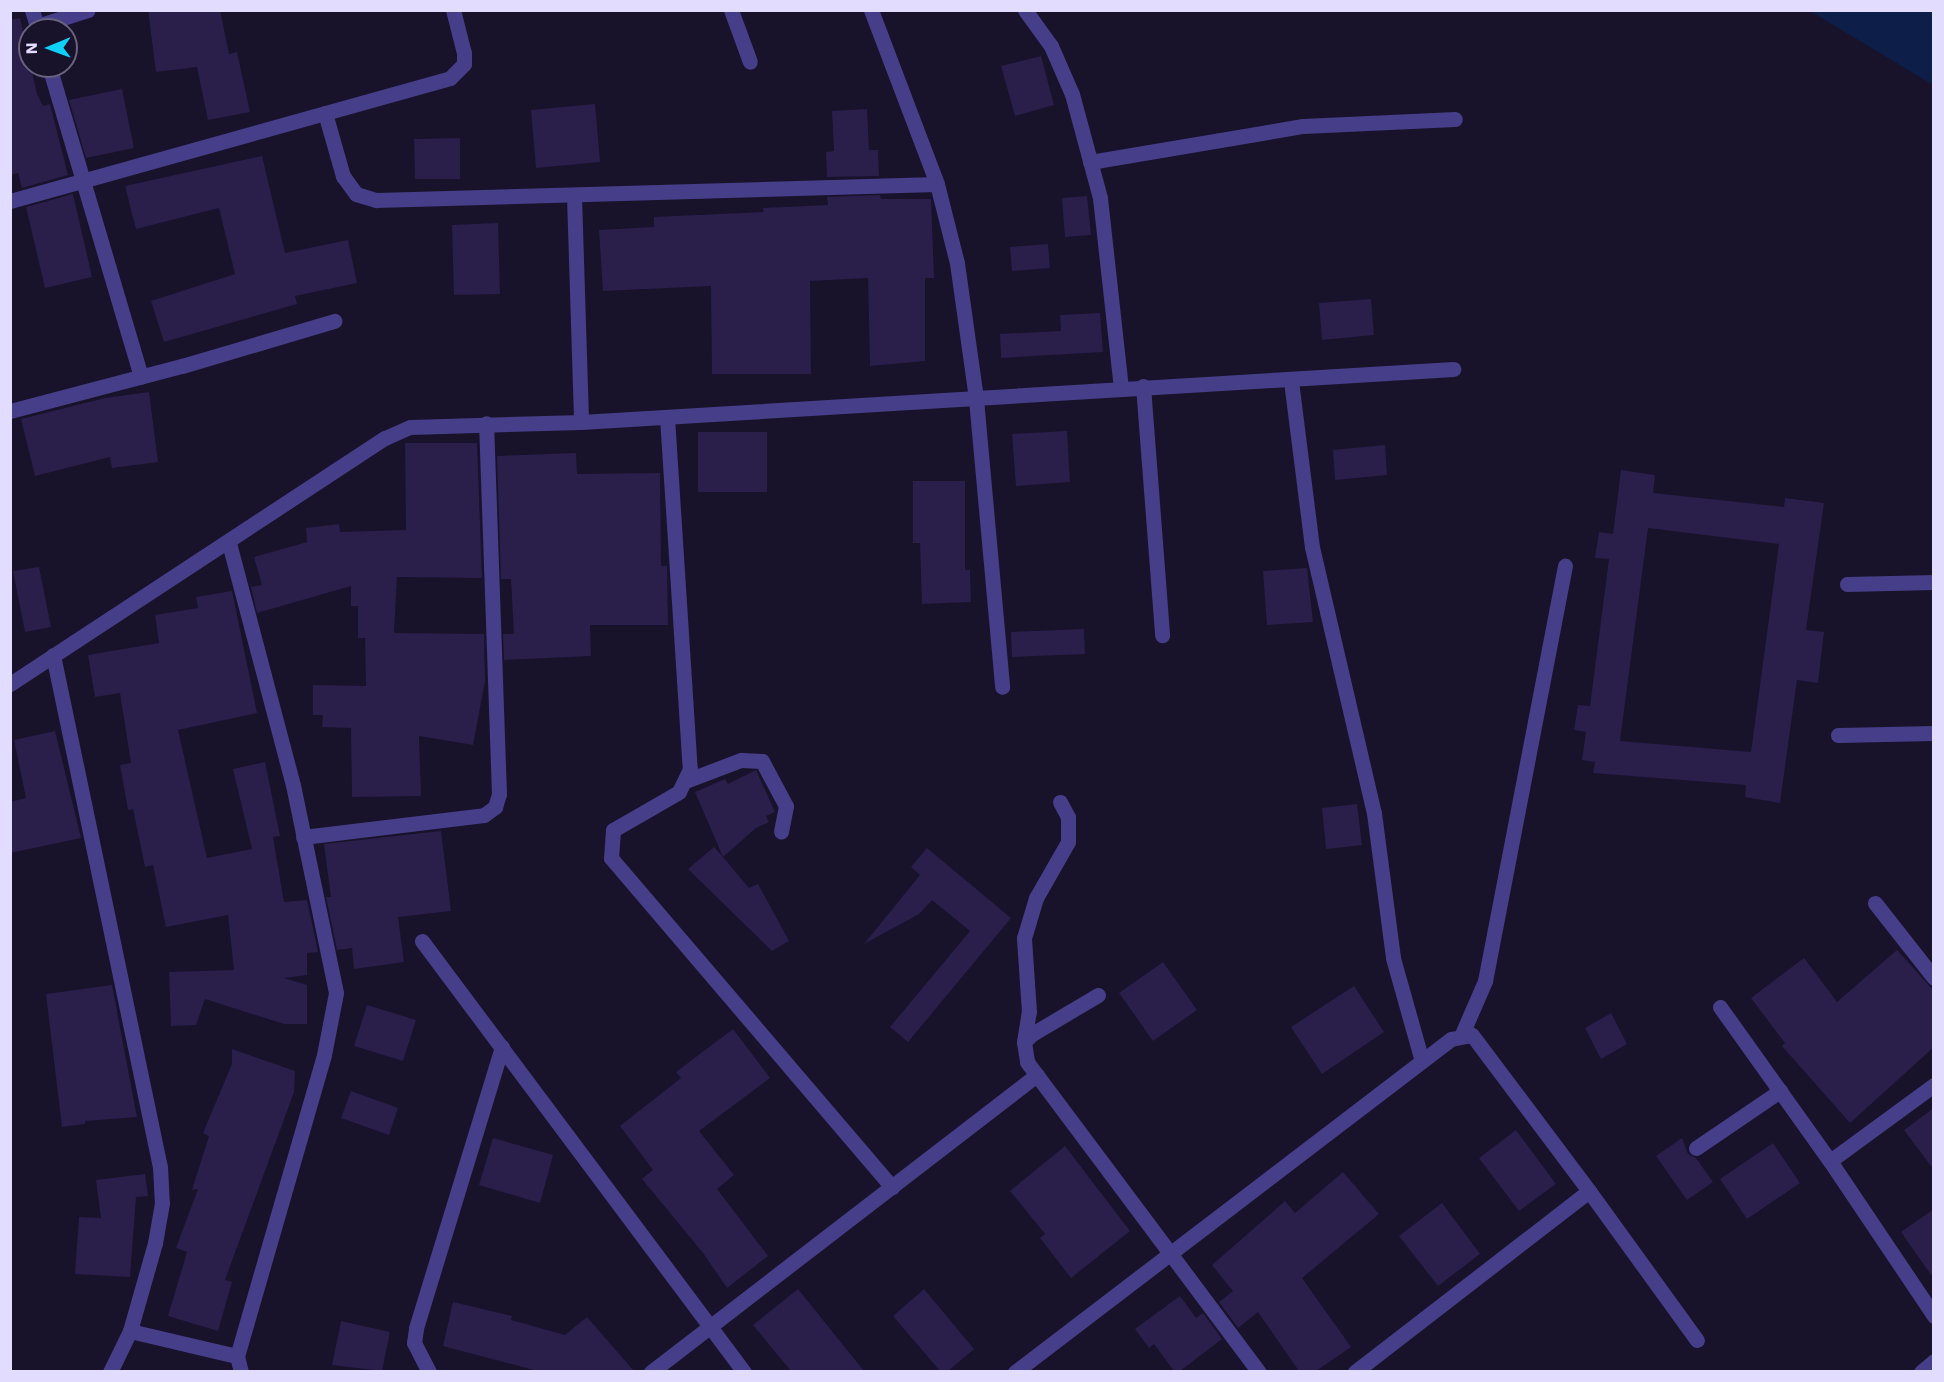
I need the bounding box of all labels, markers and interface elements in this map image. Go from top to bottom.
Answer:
north arrow [18,18,78,78]
text: N [22,42,41,54]

